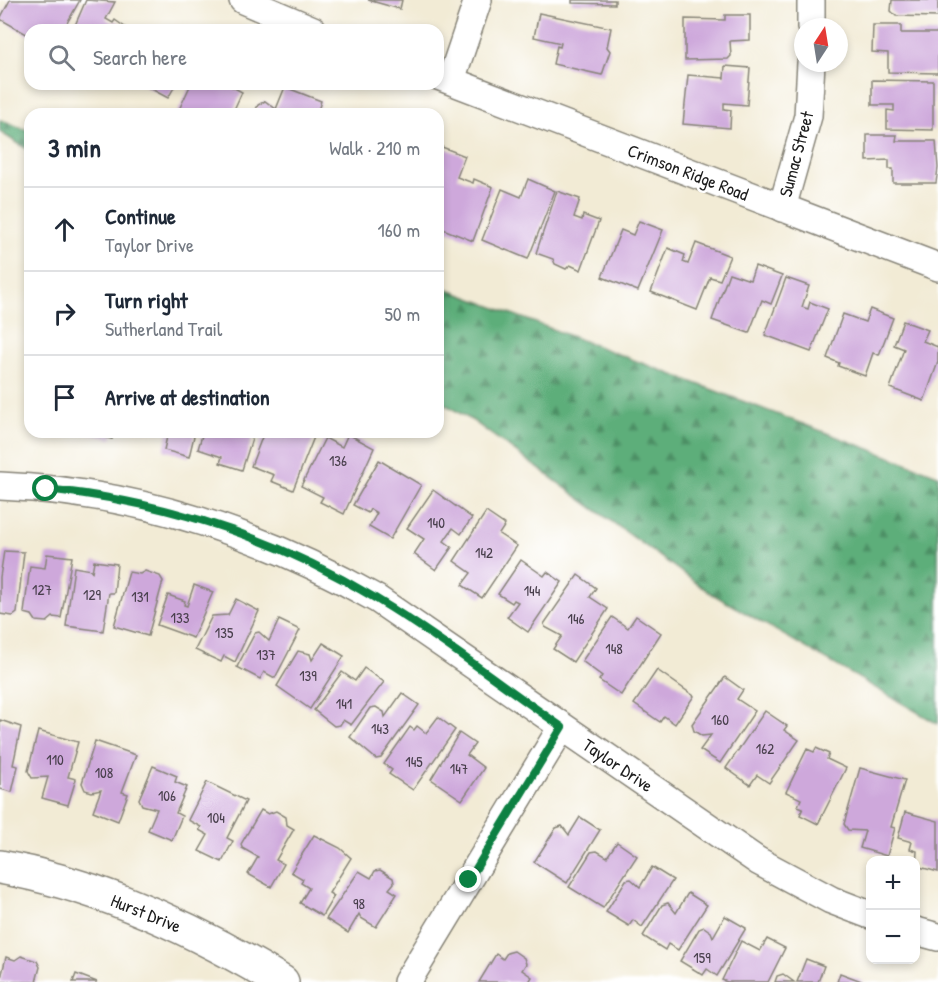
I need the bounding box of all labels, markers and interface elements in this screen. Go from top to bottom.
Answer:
north arrow [794,18,848,72]
search box [24,24,444,90]
icon: search [45,41,78,74]
text: Search here [93,42,187,72]
street label: Sumac Street [773,108,820,200]
text: 3 min [48,130,101,165]
text: Walk · 210 m [329,134,420,161]
street label: Crimson Ridge Road [624,137,752,207]
text: Continue [105,201,176,231]
icon: ahead [48,213,81,246]
text: 160 m [378,216,420,243]
text: Taylor Drive [105,231,194,258]
text: Turn right [105,285,188,315]
icon: right [48,297,81,330]
text: 50 m [384,300,420,327]
text: Sutherland Trail [105,315,222,342]
icon: arrive [48,381,81,414]
text: Arrive at destination [105,382,270,412]
house number: 136 [329,450,347,471]
route start [32,475,58,501]
house number: 140 [427,512,445,533]
house number: 142 [475,542,493,563]
house number: 127 [32,579,52,600]
house number: 144 [524,580,541,601]
house number: 129 [83,584,101,605]
house number: 131 [131,586,149,607]
house number: 133 [171,607,190,628]
house number: 146 [567,608,585,629]
house number: 135 [215,622,234,643]
house number: 148 [605,638,623,659]
house number: 137 [256,644,276,665]
house number: 139 [299,665,317,686]
house number: 141 [336,693,352,714]
house number: 160 [711,709,729,730]
house number: 143 [371,718,389,739]
street label: Taylor Drive [578,732,658,798]
house number: 162 [756,738,774,759]
house number: 110 [46,749,64,770]
house number: 145 [405,751,423,772]
house number: 147 [450,758,468,779]
house number: 108 [95,762,113,783]
house number: 106 [158,785,176,806]
house number: 104 [207,807,225,828]
map controls [866,856,920,964]
button: + [866,856,920,910]
route end [455,866,481,892]
street label: Hurst Drive [107,888,185,938]
house number: 98 [353,893,365,914]
button: − [866,910,920,964]
house number: 159 [693,947,711,968]

